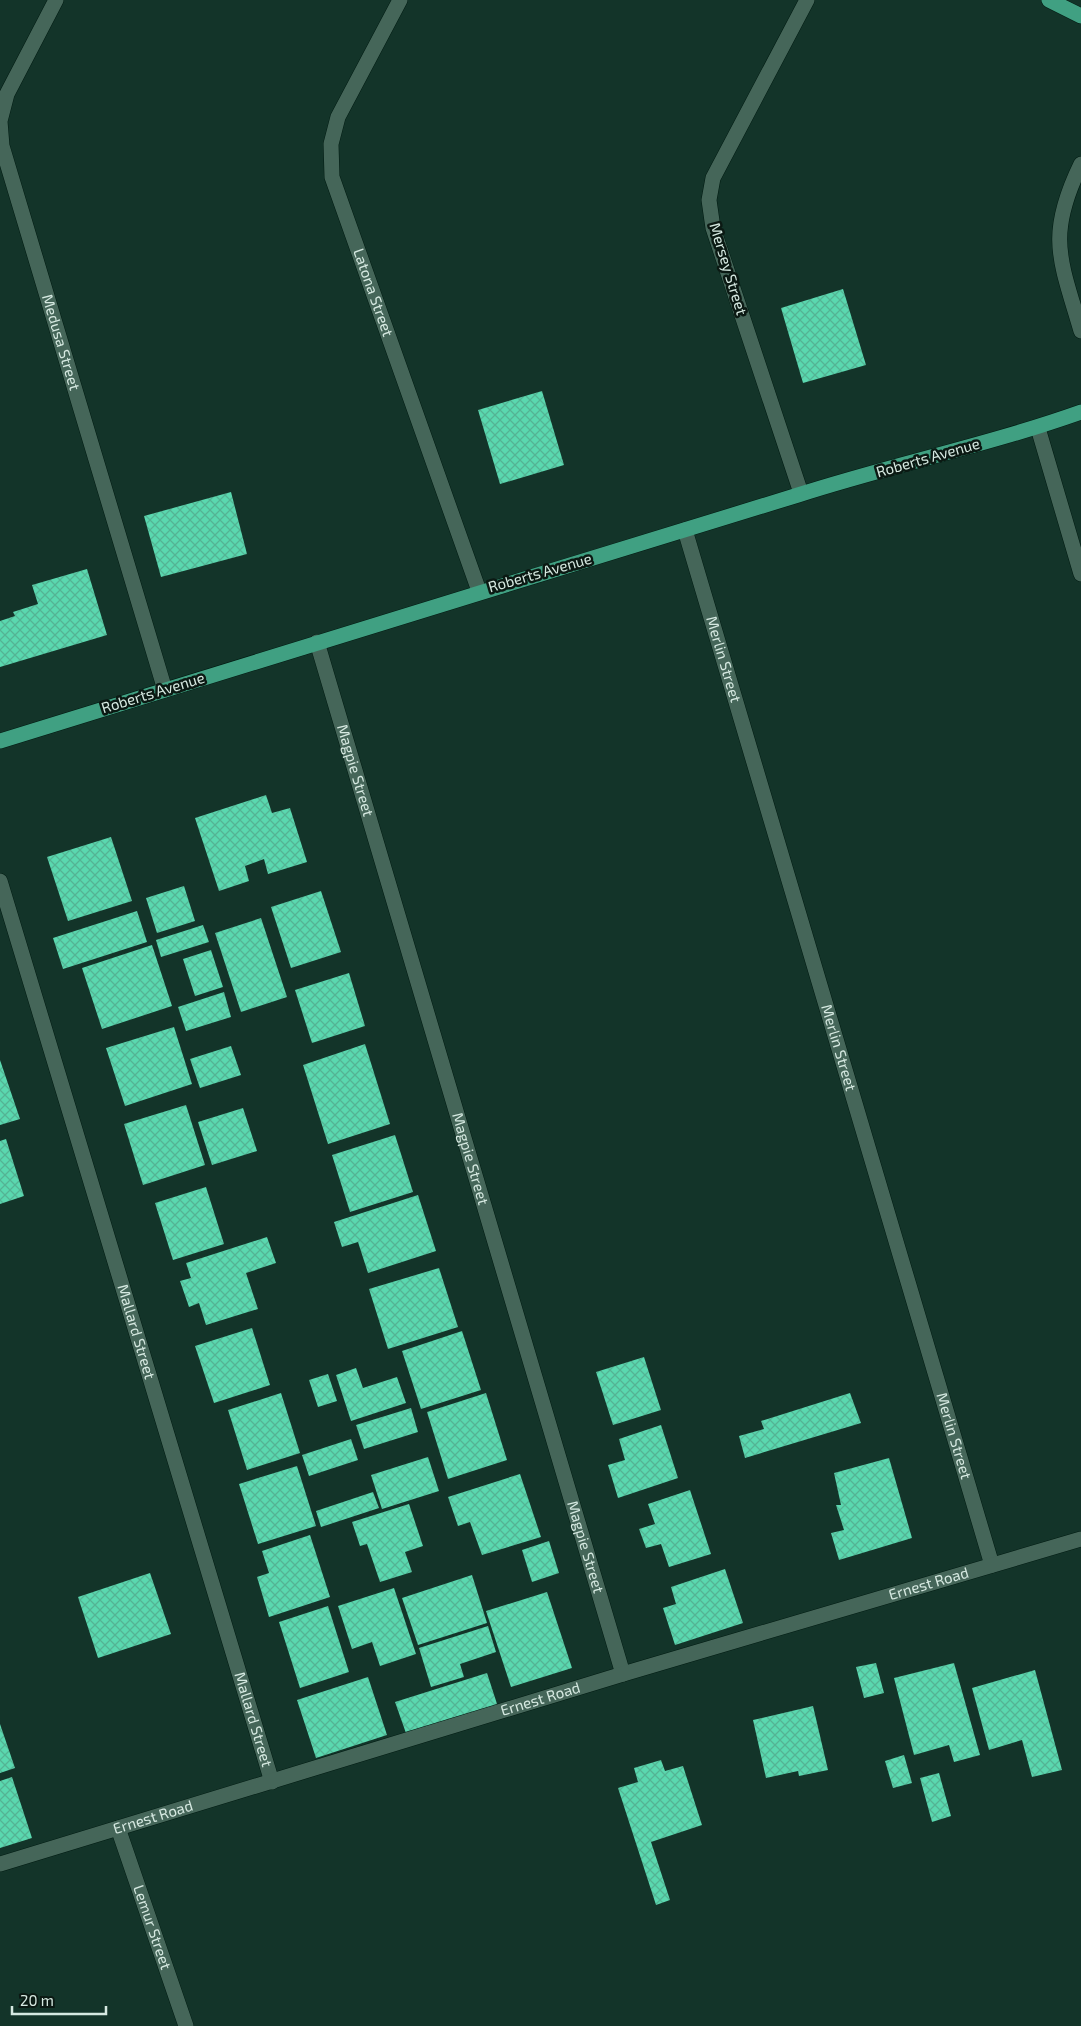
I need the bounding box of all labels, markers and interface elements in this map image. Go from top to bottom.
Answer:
street label: Mersey Street [706,220,752,317]
street label: Latona Street [350,246,398,339]
street label: Medusa Street [39,292,85,393]
street label: Roberts Avenue [874,434,982,480]
street label: Roberts Avenue [486,549,594,595]
street label: Merlin Street [703,614,746,705]
street label: Roberts Avenue [99,668,206,716]
street label: Magpie Street [334,722,378,819]
street label: Merlin Street [818,1002,861,1093]
street label: Magpie Street [449,1110,493,1207]
street label: Mallard Street [114,1282,160,1381]
street label: Merlin Street [933,1390,976,1481]
street label: Magpie Street [564,1498,609,1595]
street label: Ernest Road [886,1563,970,1603]
street label: Mallard Street [231,1670,277,1769]
street label: Ernest Road [498,1678,582,1719]
street label: Ernest Road [111,1796,195,1837]
street label: Lemur Street [130,1882,176,1972]
scale bar [12,1984,106,2016]
text: 20 m [20,1991,54,2009]

